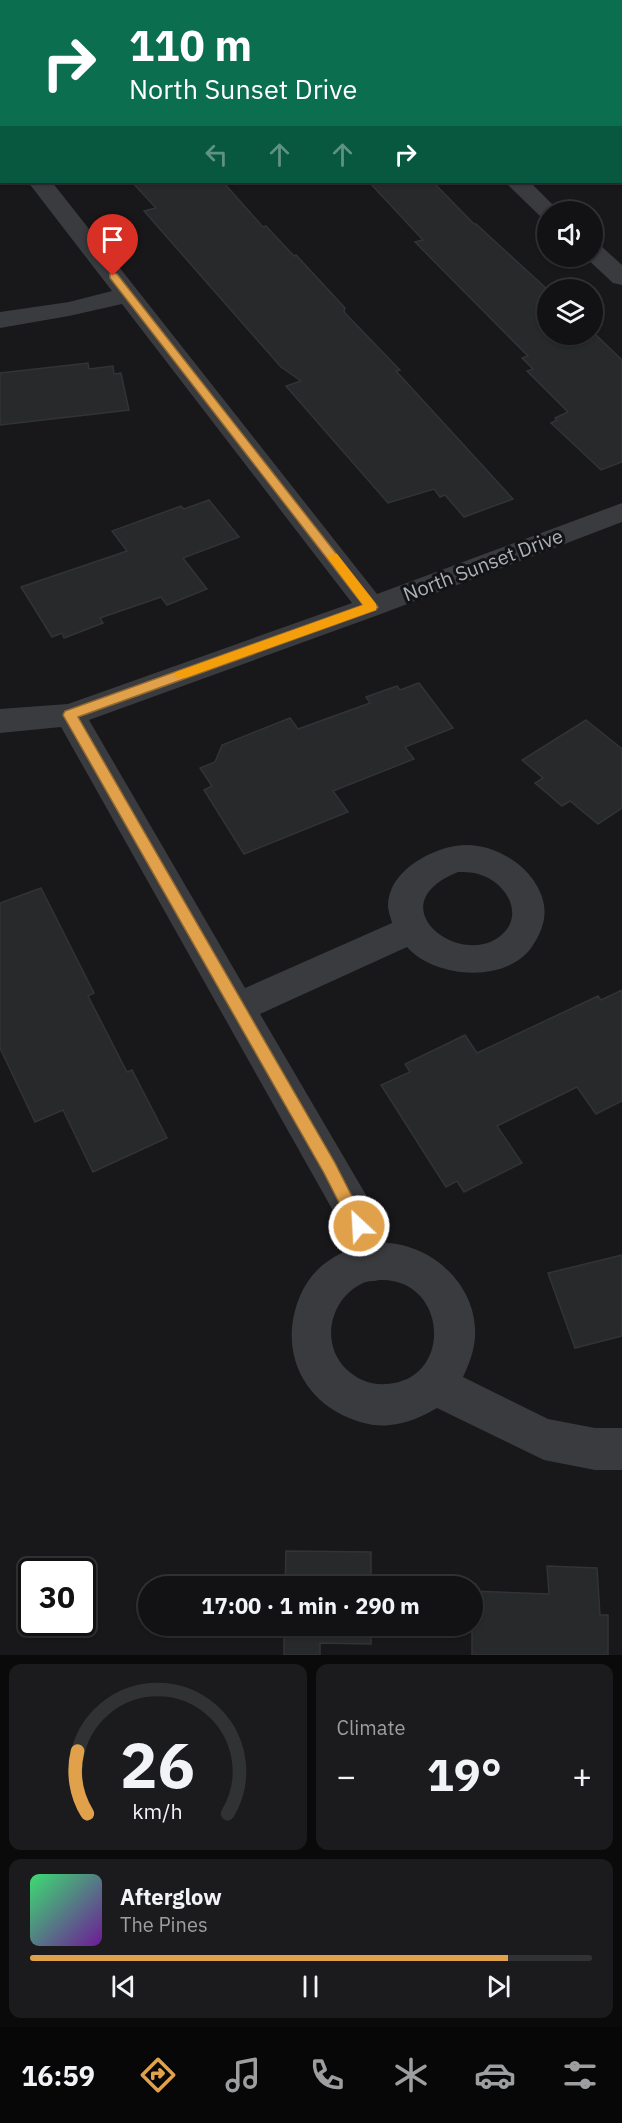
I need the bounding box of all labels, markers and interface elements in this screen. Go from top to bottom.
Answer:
text: 110 m [129,18,252,73]
icon: right [30,24,108,102]
text: North Sunset Drive [129,71,357,106]
icon: left [200,138,233,171]
icon: ahead [263,138,296,171]
icon: ahead [326,138,359,171]
icon: right [389,138,422,171]
map controls [537,201,603,345]
button: sound [537,201,603,267]
pin [87,214,138,276]
icon: arrive [96,223,129,256]
button: layers [537,279,603,345]
street label: North Sunset Drive [399,522,567,607]
position arrow [327,1194,391,1258]
speed limit sign: 30 [18,1558,96,1636]
text: 17:00 · 1 min · 290 m [201,1591,420,1620]
text: Climate [337,1714,405,1741]
text: 26 [120,1724,195,1805]
text: 19° [427,1745,502,1803]
text: − [337,1754,356,1797]
text: + [572,1754,592,1797]
text: km/h [133,1797,183,1825]
text: Afterglow [120,1882,222,1911]
text: The Pines [120,1911,208,1938]
icon: previous [107,1970,140,2003]
icon: pause [294,1970,327,2003]
icon: next [482,1970,515,2003]
icon: directions [137,2054,179,2096]
icon: music [222,2054,264,2096]
icon: phone [306,2054,348,2096]
icon: climate [390,2054,432,2096]
icon: car [474,2054,516,2096]
icon: filters [559,2054,601,2096]
text: 16:59 [21,2058,95,2093]

